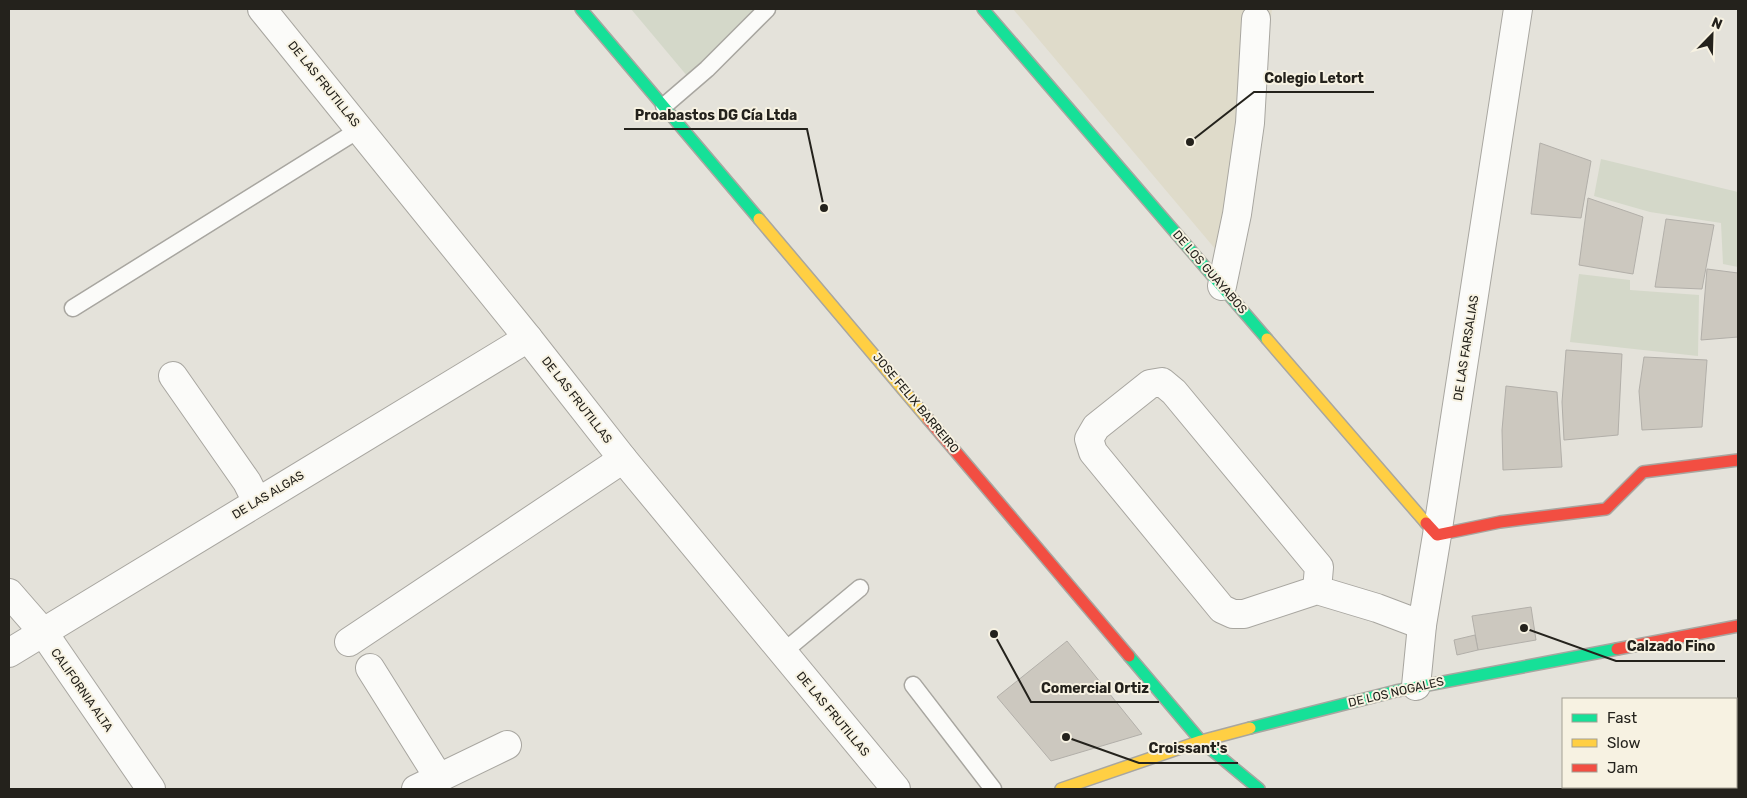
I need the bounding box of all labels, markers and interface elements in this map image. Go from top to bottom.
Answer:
north arrow [1687,10,1737,60]
text: N [1709,14,1725,33]
street label: DE LAS FRUTILLAS [285,38,363,130]
callout: Colegio Letort [1254,63,1374,92]
text: Colegio Letort [1264,70,1364,87]
callout: Proabastos DG Cía Ltda [624,100,807,129]
text: Proabastos DG Cía Ltda [635,107,797,124]
street label: DE LOS GUAYABOS [1170,227,1250,317]
street label: DE LAS FARSALIAS [1451,294,1481,402]
street label: JOSE FELIX BARREIRO [870,350,962,456]
street label: DE LAS FRUTILLAS [539,354,615,446]
street label: DE LAS ALGAS [230,468,306,522]
callout: Calzado Fino [1616,632,1725,661]
text: Calzado Fino [1627,638,1715,655]
street label: CALIFORNIA ALTA [48,646,116,734]
street label: DE LAS FRUTILLAS [794,669,872,759]
callout: Comercial Ortiz [1031,673,1159,702]
street label: DE LOS NOGALES [1347,674,1445,710]
text: Comercial Ortiz [1041,680,1149,697]
legend [1562,698,1737,788]
text: Fast [1607,709,1637,727]
callout: Croissant's [1139,734,1238,763]
text: Slow [1607,734,1640,752]
text: Croissant's [1149,740,1228,757]
text: Jam [1607,759,1638,777]

